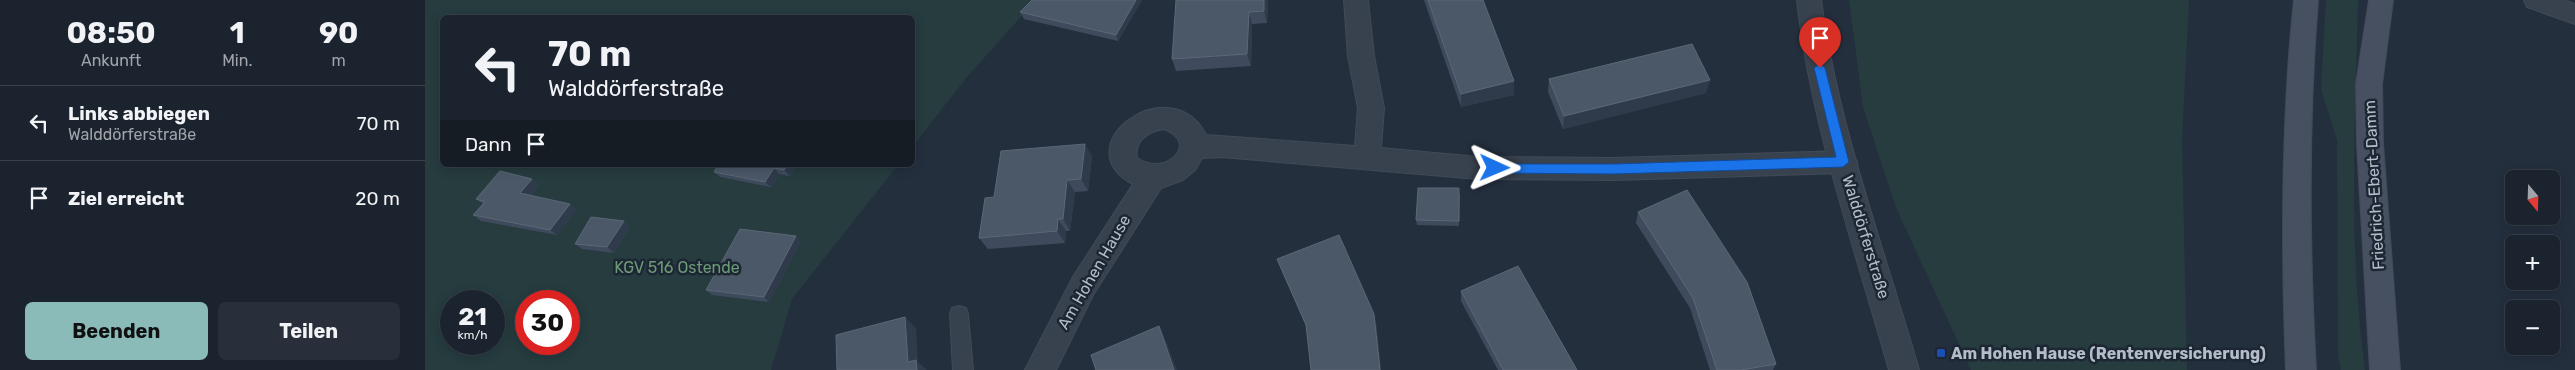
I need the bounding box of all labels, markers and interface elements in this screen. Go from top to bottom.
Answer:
text: 08:50 [66,15,156,51]
text: 1 [230,15,245,51]
text: 90 [319,15,359,51]
pin [1799,17,1841,68]
icon: arrive [1806,24,1834,52]
text: 70 m [548,33,631,75]
icon: left [465,35,530,100]
text: Ankunft [81,51,141,70]
text: Min. [222,51,252,70]
text: m [332,51,346,70]
text: Walddörferstraße [548,75,724,102]
street label: Friedrich-Ebert-Damm [2360,100,2388,270]
text: Links abbiegen [68,102,210,125]
icon: left [25,109,53,137]
text: 70 m [357,112,400,135]
text: Walddörferstraße [68,125,196,144]
icon: arrive [522,130,550,158]
text: Dann [465,133,512,156]
position arrow [1468,141,1520,193]
north arrow [2505,170,2560,225]
map controls [2505,170,2560,355]
street label: Walddörferstraße [1838,173,1894,301]
icon: arrive [25,184,53,212]
text: Ziel erreicht [68,187,184,210]
text: 20 m [355,187,400,210]
street label: Am Hohen Hause [1054,211,1134,333]
button: + [2505,235,2560,290]
park label: KGV 516 Ostende [614,258,740,277]
speed limit sign: 30 [515,290,580,355]
button: − [2505,300,2560,355]
button: Beenden [25,302,208,360]
button: Teilen [218,302,400,360]
text: 21 [458,302,487,331]
text: km/h [458,328,487,342]
place label: Am Hohen Hause (Rentenversicherung) [1951,344,2266,363]
marker: Am Hohen Hause (Rentenversicherung) [1935,347,1947,359]

